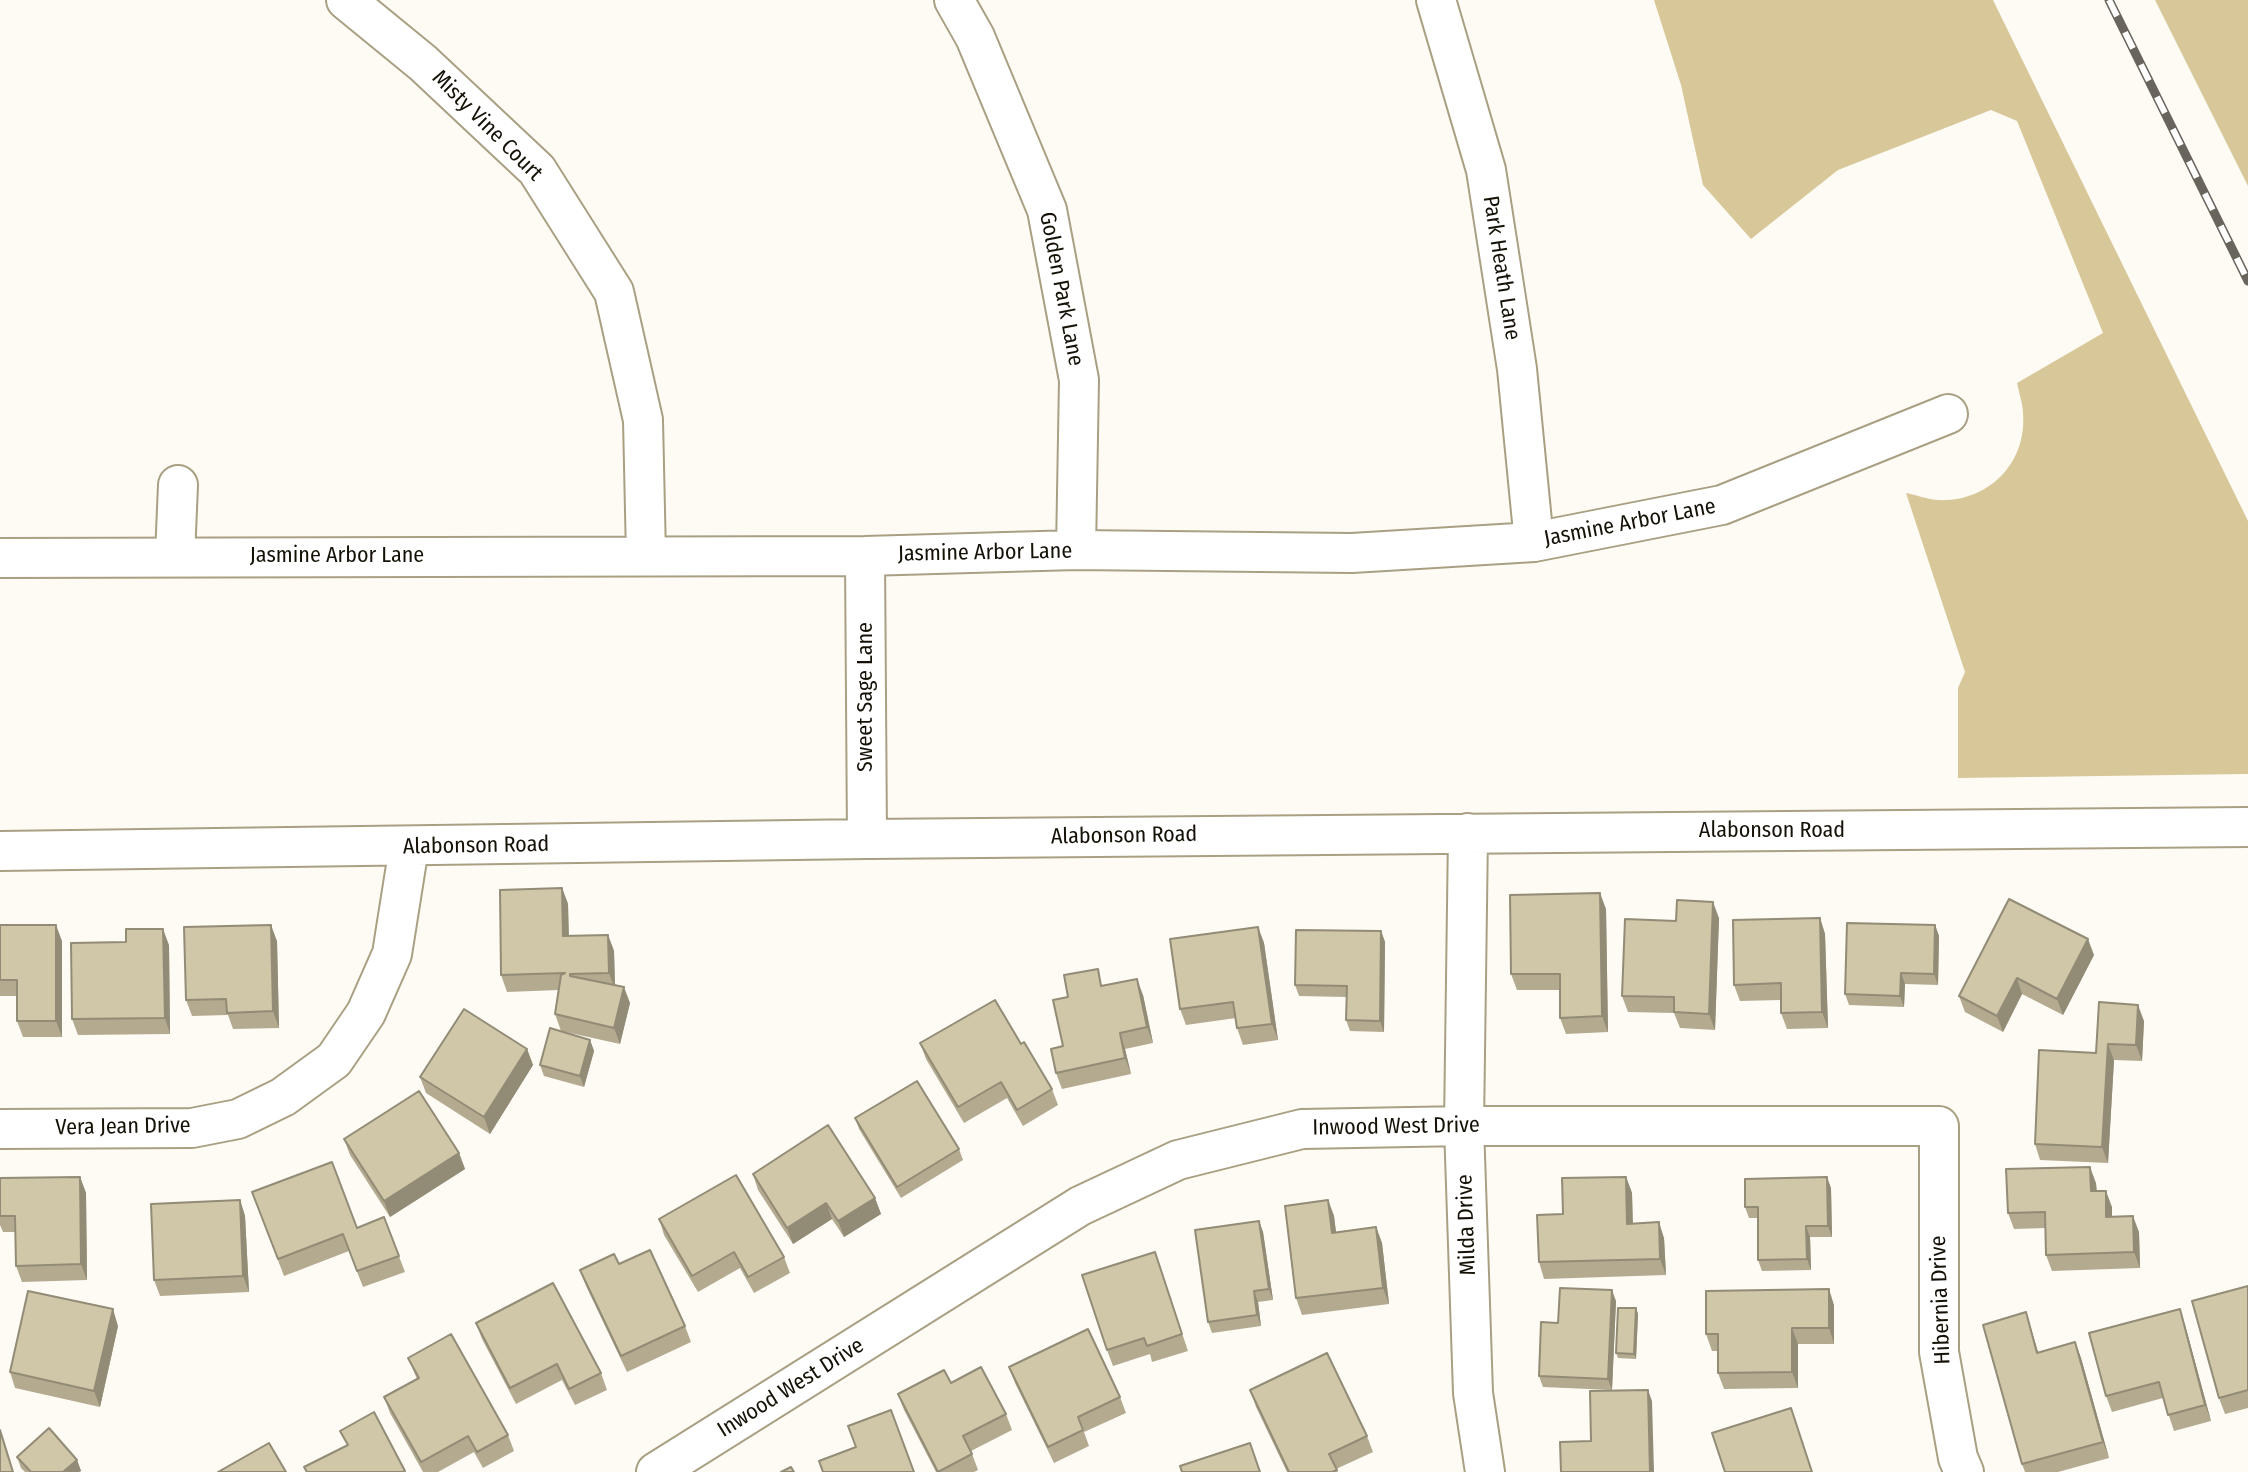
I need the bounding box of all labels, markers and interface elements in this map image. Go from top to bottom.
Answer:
street label: Misty Vine Court [426,65,548,187]
street label: Park Heath Lane [1477,194,1525,342]
street label: Golden Park Lane [1033,210,1089,368]
street label: Jasmine Arbor Lane [1542,493,1718,553]
street label: Jasmine Arbor Lane [898,538,1072,568]
street label: Jasmine Arbor Lane [250,543,424,569]
street label: Sweet Sage Lane [853,622,879,772]
street label: Alabonson Road [1699,818,1845,844]
street label: Alabonson Road [1051,822,1197,850]
street label: Alabonson Road [403,832,549,860]
street label: Inwood West Drive [1312,1112,1480,1142]
street label: Vera Jean Drive [55,1113,191,1141]
street label: Milda Drive [1452,1174,1482,1276]
street label: Hibernia Drive [1926,1235,1956,1365]
street label: Inwood West Drive [713,1332,869,1444]

